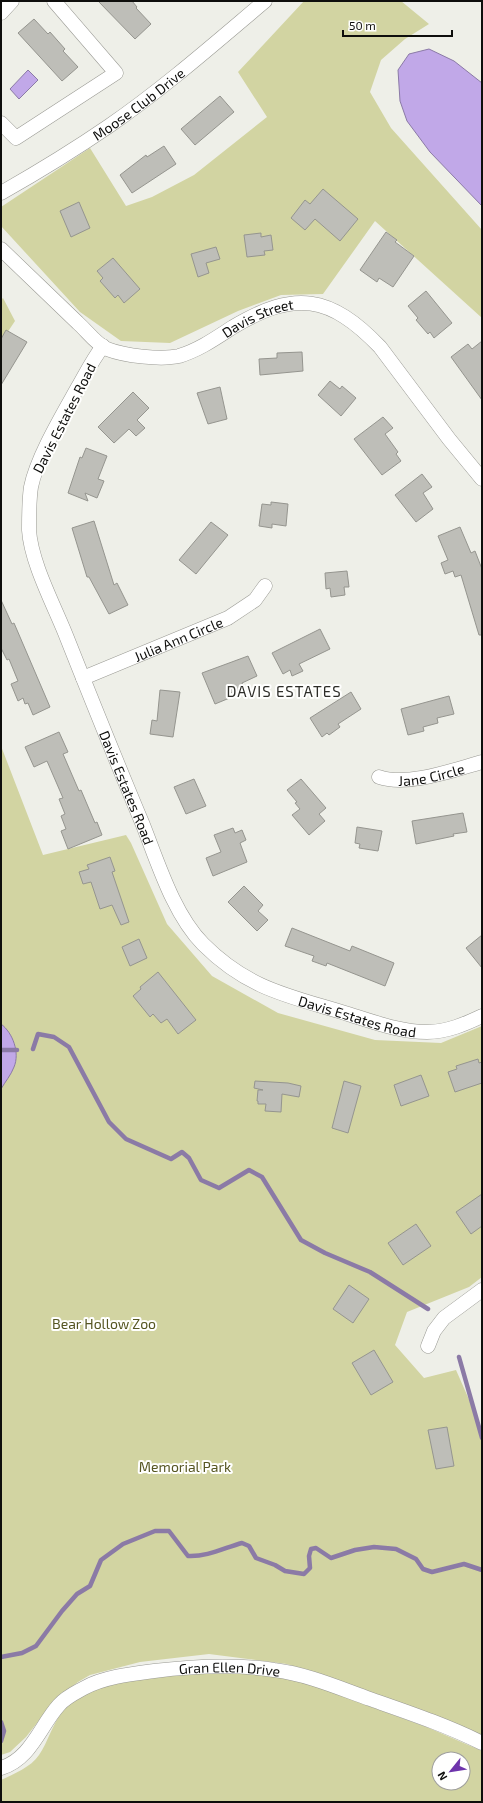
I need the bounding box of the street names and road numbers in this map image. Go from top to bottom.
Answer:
street label: Moose Club Drive [89,64,188,143]
street label: Davis Street [218,295,294,341]
street label: Davis Estates Road [29,360,99,476]
street label: Julia Ann Circle [131,613,225,665]
street label: Davis Estates Road [96,728,158,847]
street label: Jane Circle [398,759,466,789]
street label: Davis Estates Road [297,991,417,1040]
street label: Gran Ellen Drive [178,1658,281,1679]

